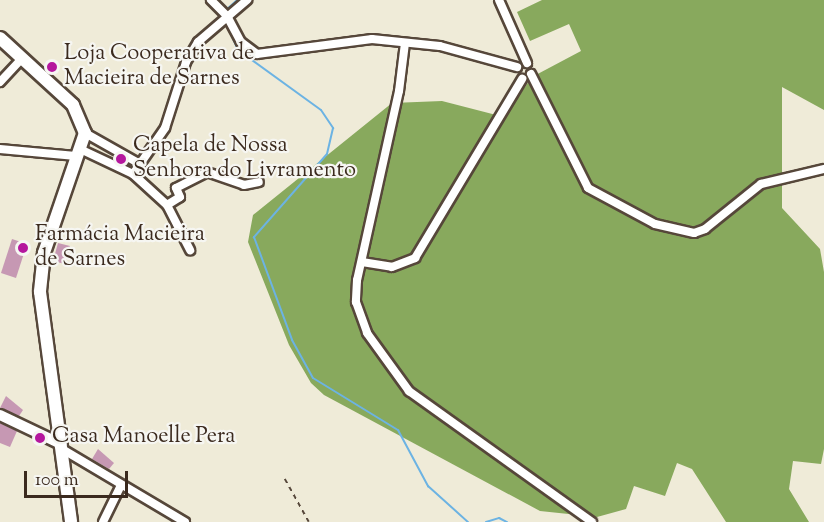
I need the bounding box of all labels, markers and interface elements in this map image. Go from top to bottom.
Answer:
place label: Loja Cooperativa de Macieira de Sarnes [64,41,254,92]
marker: Loja Cooperativa de Macieira de Sarnes [45,60,59,74]
place label: Capela de Nossa Senhora do Livramento [133,133,356,184]
marker: Capela de Nossa Senhora do Livramento [114,152,128,166]
place label: Farmácia Macieira de Sarnes [35,222,205,274]
marker: Farmácia Macieira de Sarnes [16,241,30,255]
place label: Casa Manoelle Pera [52,425,235,451]
marker: Casa Manoelle Pera [33,431,47,445]
scale bar [27,459,130,497]
text: 100 m [35,468,79,494]

